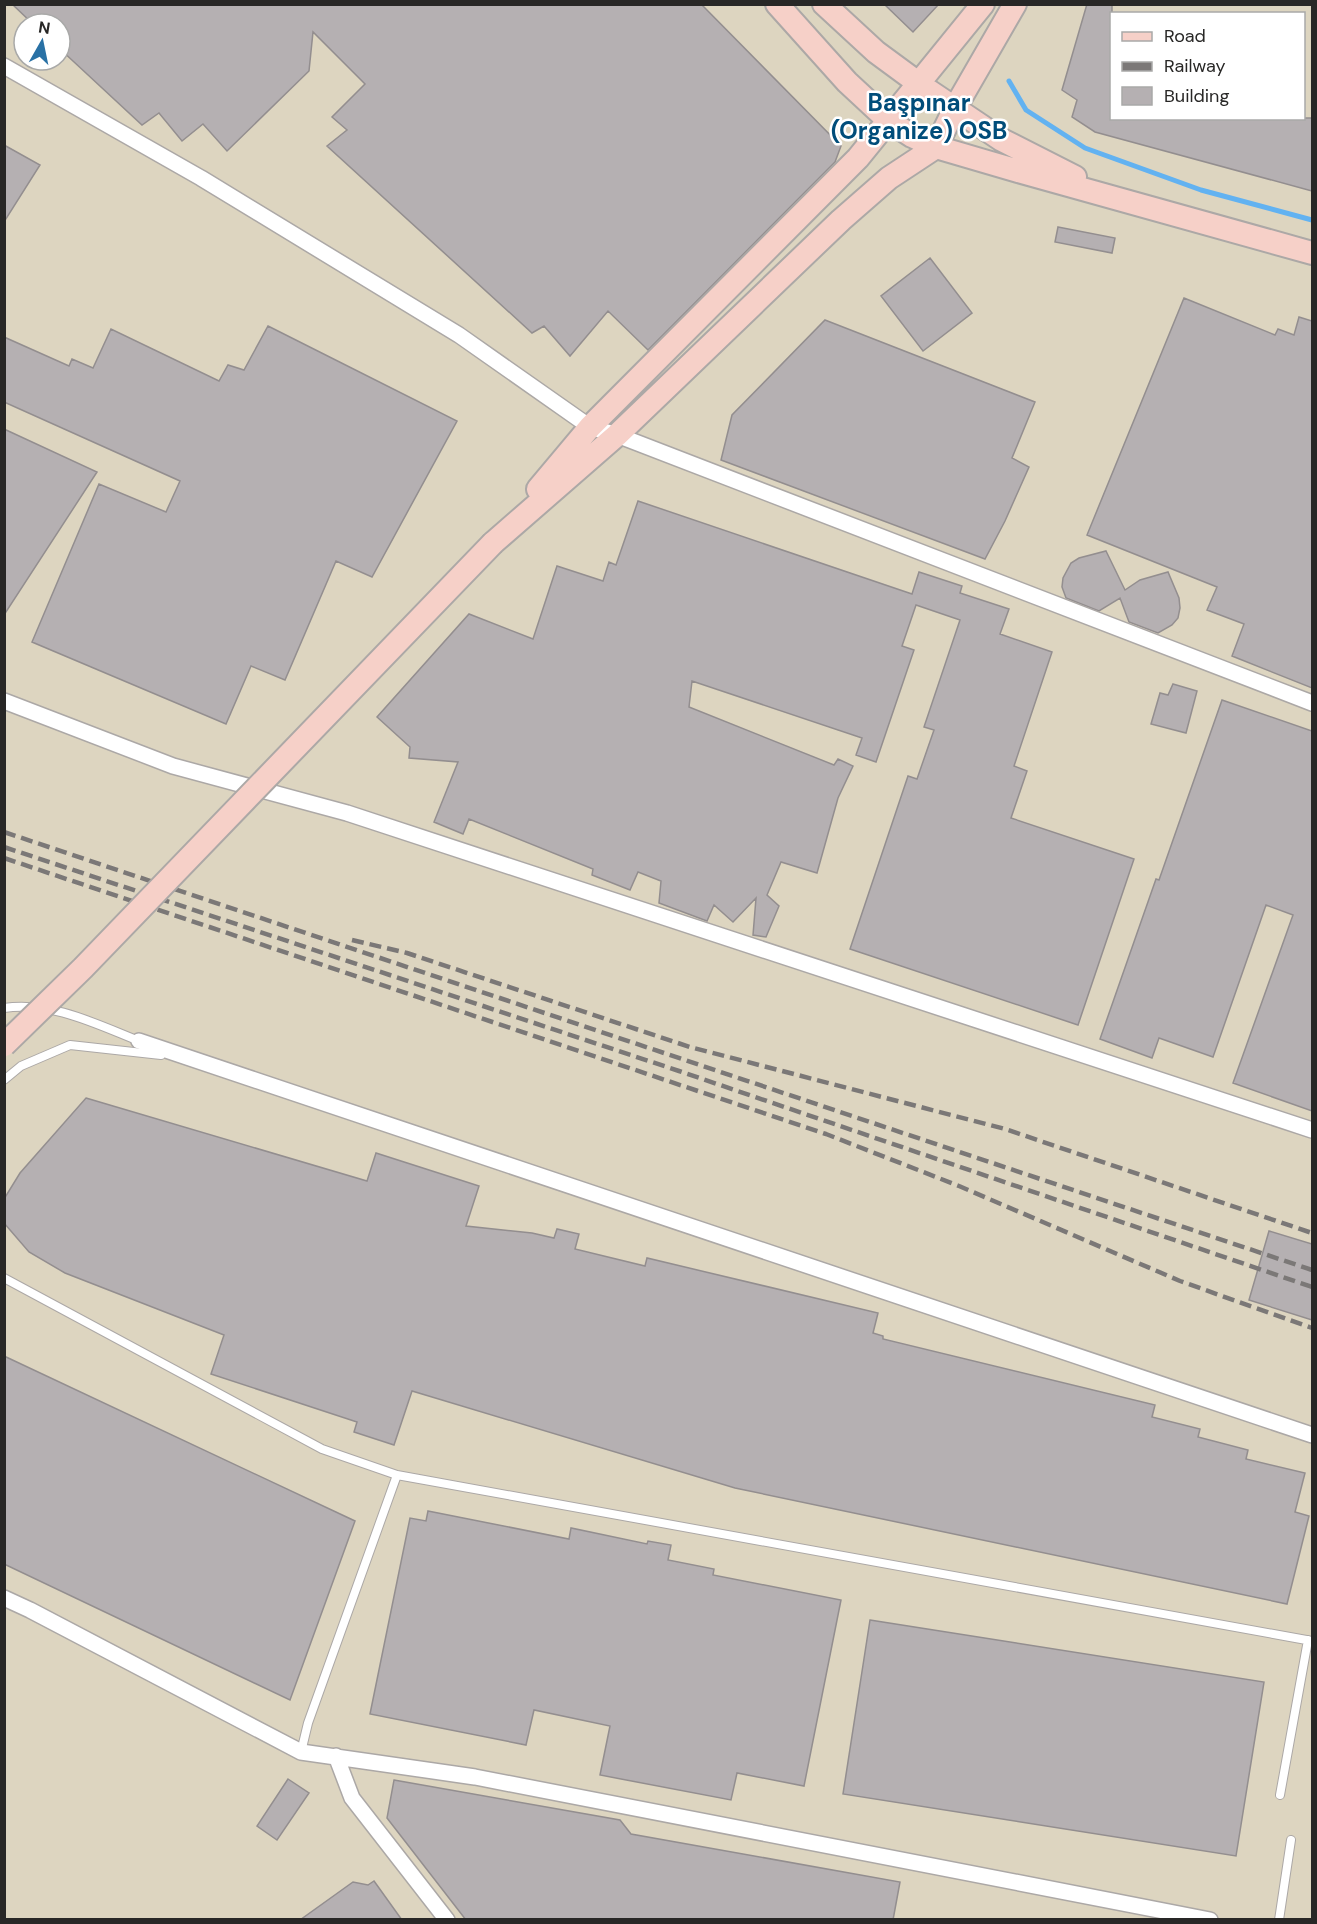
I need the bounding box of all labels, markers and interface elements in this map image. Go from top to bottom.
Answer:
north arrow [12,12,72,72]
legend [1110,12,1305,120]
text: N [37,16,52,39]
text: Road [1164,24,1206,48]
text: Railway [1164,54,1226,78]
text: Building [1164,84,1229,108]
district label: Başpınar (Organize) OSB [831,87,1007,146]

